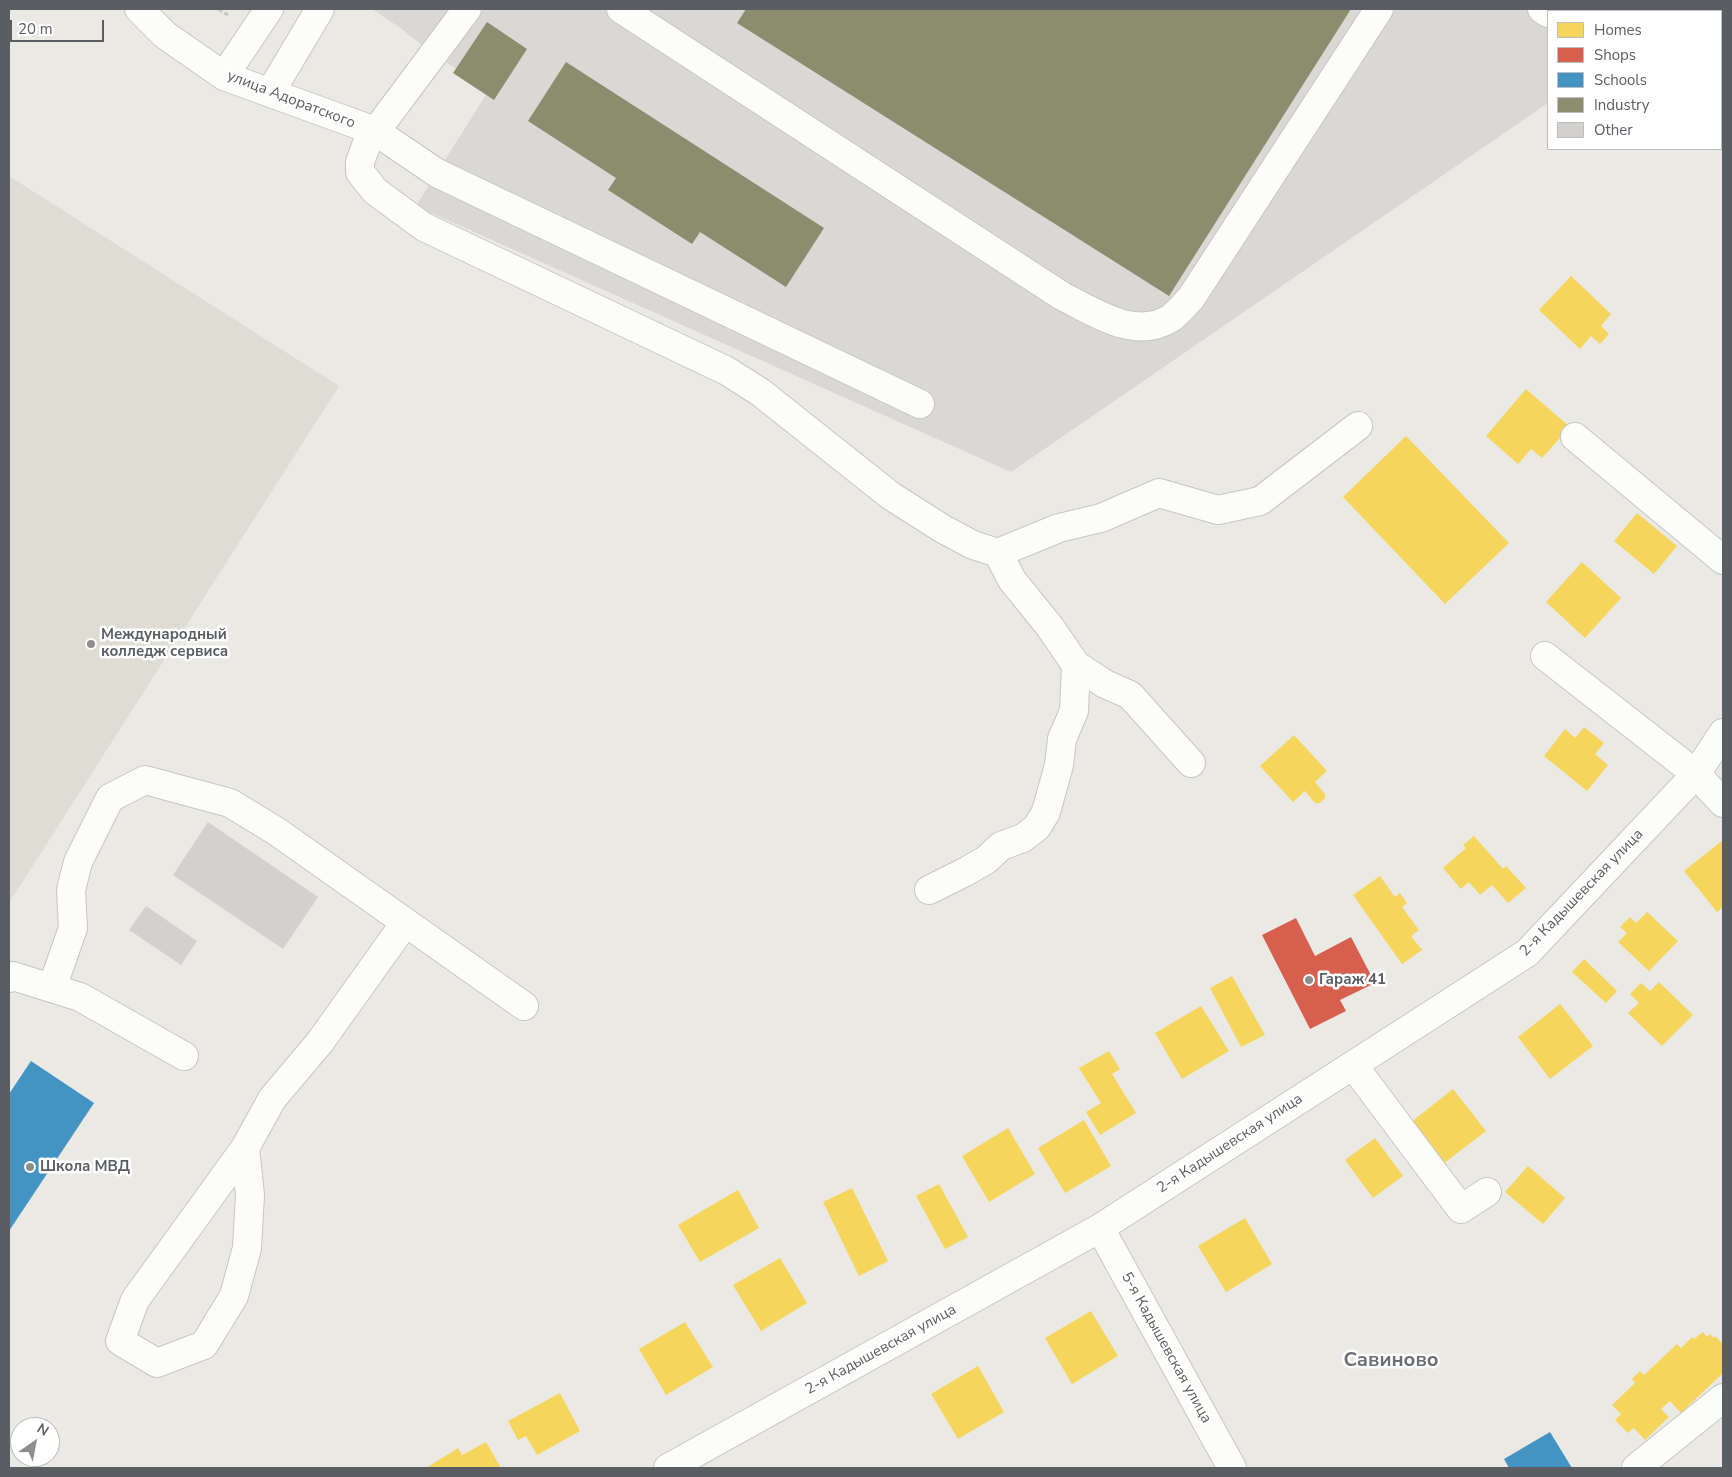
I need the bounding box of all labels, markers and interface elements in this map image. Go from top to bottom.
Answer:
scale bar [12,10,106,42]
legend [1547,10,1722,150]
text: 20 m [18,19,53,39]
text: Homes [1594,20,1642,40]
text: Shops [1594,45,1636,65]
street label: улица Адоратского [224,67,358,133]
text: Schools [1594,70,1647,90]
text: Industry [1594,95,1649,115]
text: Other [1594,120,1633,140]
place label: Международный колледж сервиса [101,626,228,661]
marker: Международный колледж сервиса [85,638,97,650]
street label: 2-я Кадышевская улица [1516,826,1648,960]
place label: Гараж 41 [1319,971,1386,989]
marker: Гараж 41 [1303,974,1315,986]
street label: 2-я Кадышевская улица [1154,1090,1306,1198]
place label: Школа МВД [40,1158,130,1176]
marker: Школа МВД [24,1161,36,1173]
street label: 5-я Кадышевская улица [1117,1269,1215,1427]
street label: 2-я Кадышевская улица [802,1301,960,1399]
district label: Савиново [1343,1349,1439,1373]
north arrow [10,1417,60,1467]
text: N [33,1419,52,1441]

